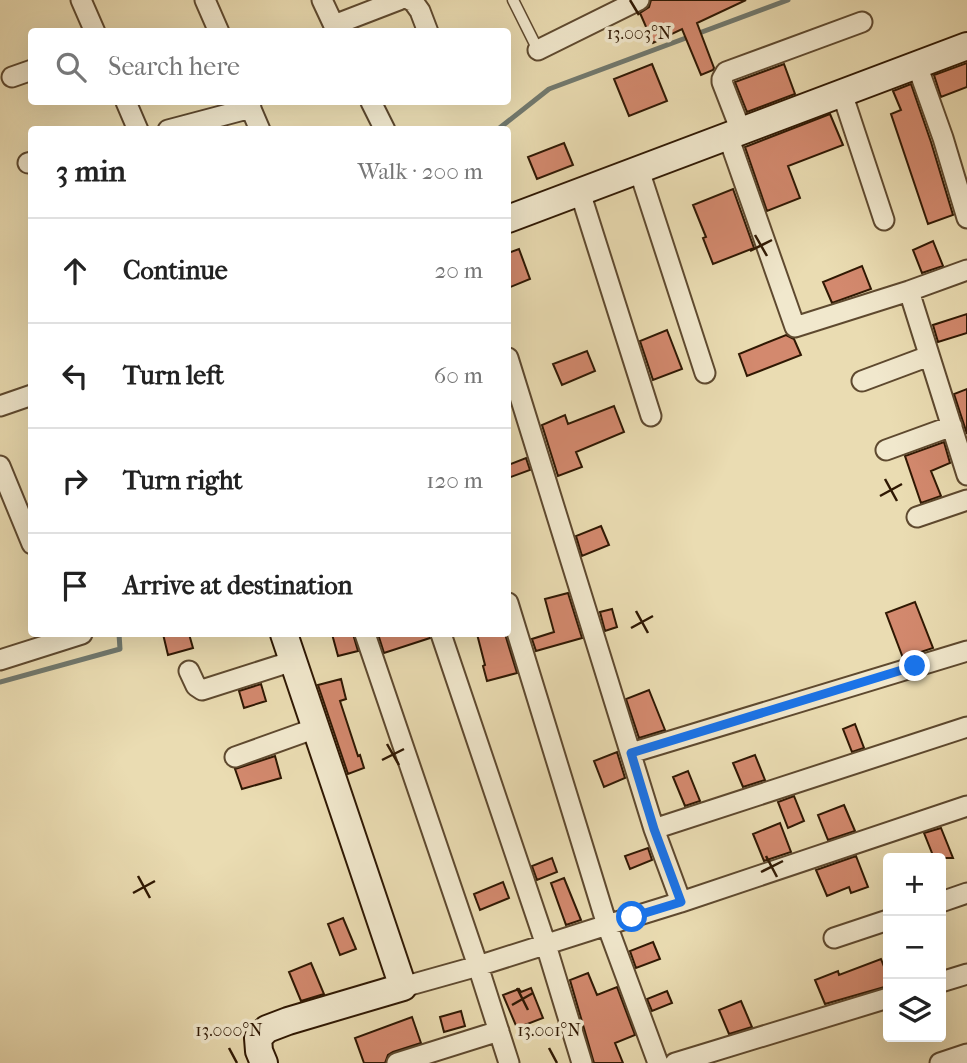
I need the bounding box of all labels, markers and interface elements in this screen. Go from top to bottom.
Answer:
text: 13.003°N [607,23,672,44]
search box [28,28,511,105]
icon: search [52,48,90,86]
text: Search here [108,51,240,82]
text: 3 min [56,154,126,189]
text: Walk · 200 m [357,158,483,185]
icon: ahead [56,252,94,290]
text: Continue [123,255,228,286]
text: 20 m [434,257,483,284]
icon: left [56,357,94,395]
text: Turn left [123,360,224,391]
text: 60 m [434,362,483,389]
icon: right [56,462,94,500]
text: Turn right [123,465,243,496]
text: 120 m [426,467,483,494]
icon: arrive [56,567,94,605]
text: Arrive at destination [123,570,353,601]
route end [899,650,930,681]
map controls [883,853,946,1042]
button: + [883,853,946,916]
route start [616,901,647,932]
button: − [883,916,946,979]
button: layers [883,979,946,1042]
text: 13.000°N [195,1020,263,1041]
text: 13.001°N [517,1020,581,1041]

